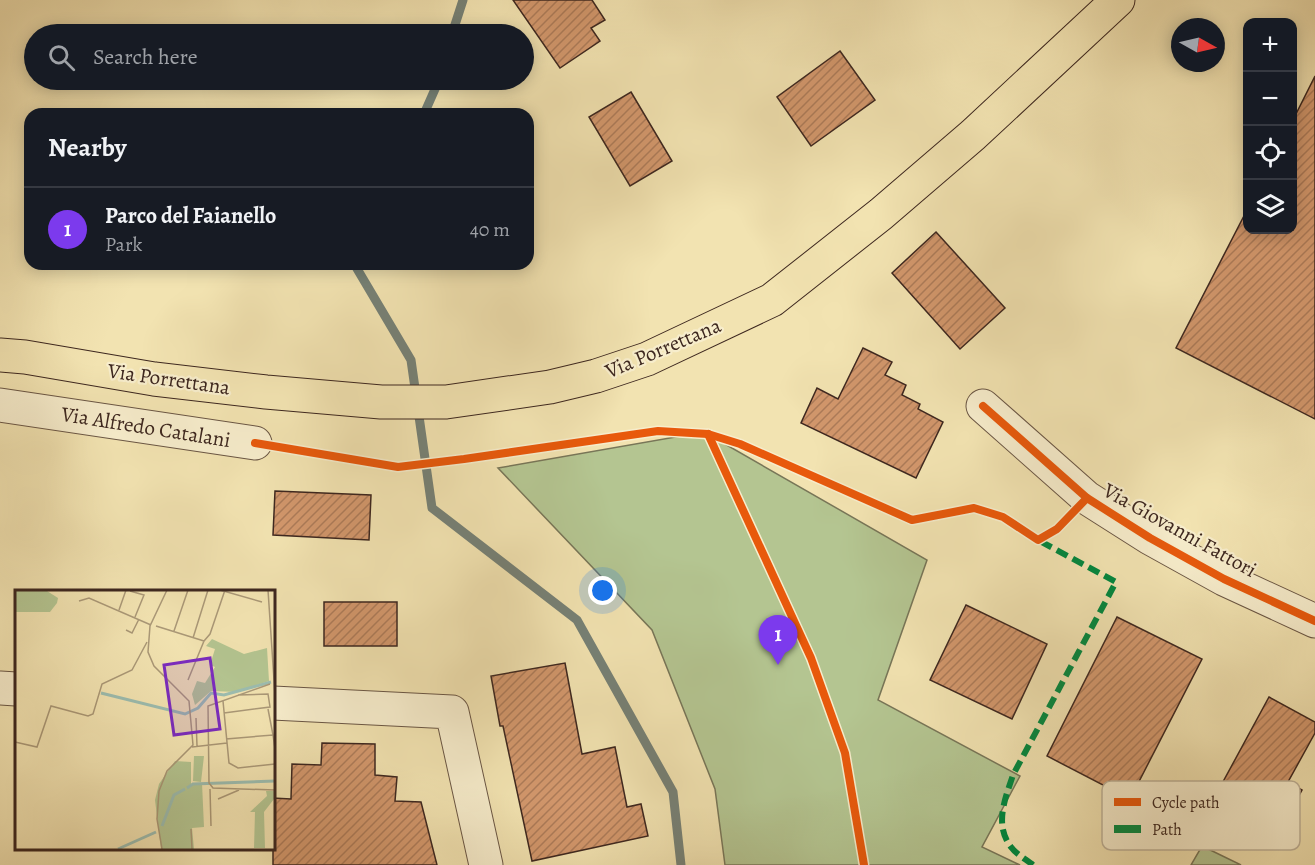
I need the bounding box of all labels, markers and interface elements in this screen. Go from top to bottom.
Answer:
north arrow [1171,18,1225,72]
map controls [1243,18,1297,234]
button: + [1243,18,1297,72]
search box [24,24,534,90]
icon: search [45,41,78,74]
text: Search here [93,42,198,72]
button: − [1243,72,1297,126]
button: locate [1243,126,1297,180]
text: Nearby [48,130,127,165]
button: layers [1243,180,1297,234]
text: Parco del Faianello [105,201,276,231]
text: 1 [64,216,71,243]
text: 40 m [470,216,510,243]
text: Park [105,231,143,258]
street label: Via Porrettana [600,311,725,385]
street label: Via Porrettana [105,356,232,401]
street label: Via Alfredo Catalani [58,400,233,454]
street label: Via Giovanni Fattori [1097,476,1262,584]
your location [588,576,617,605]
inset map [15,590,274,850]
pin: 1 [758,616,798,665]
legend [1102,781,1300,850]
text: Cycle path [1152,792,1220,814]
text: Path [1152,819,1182,841]

